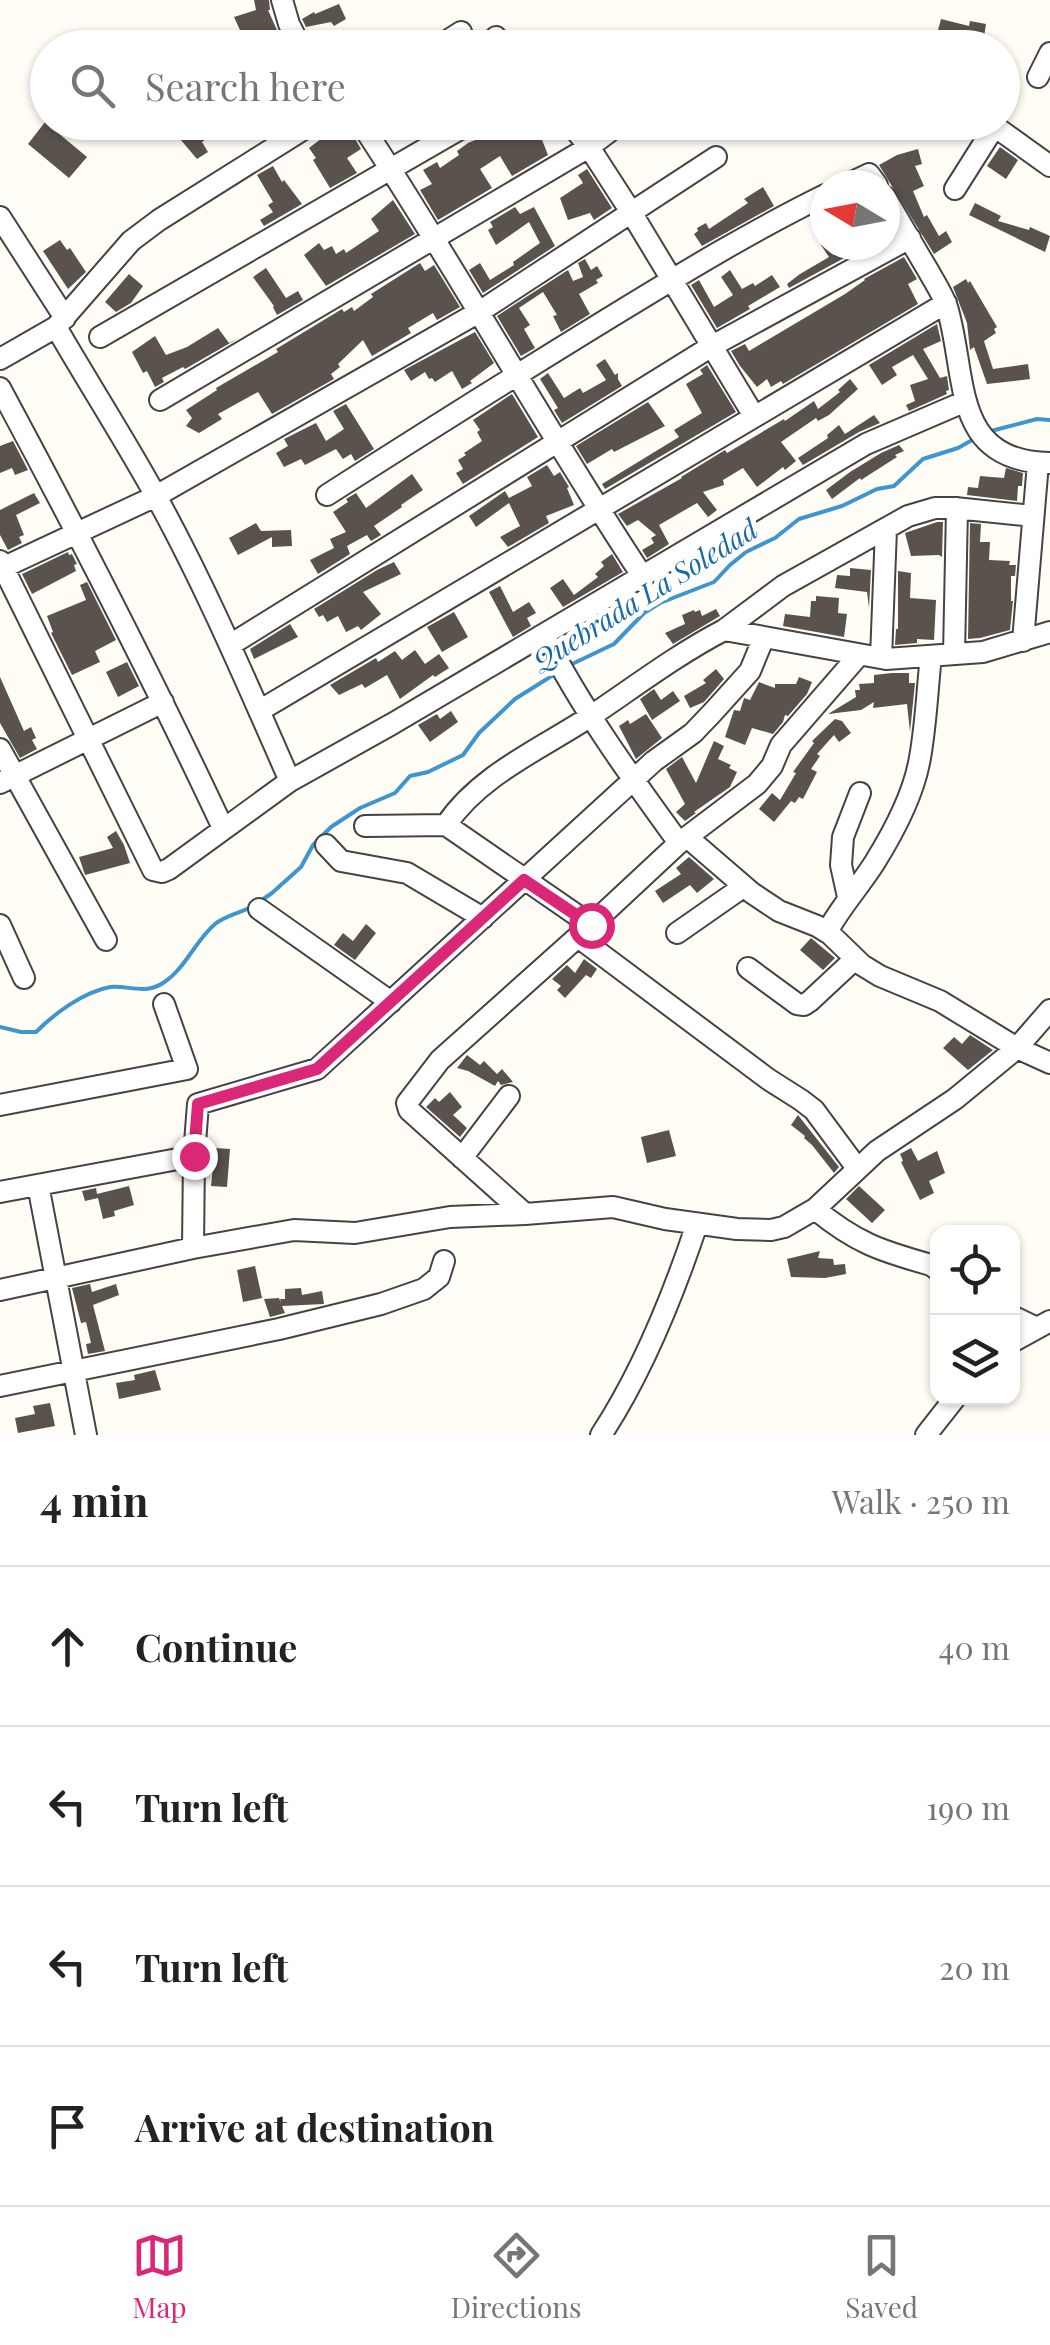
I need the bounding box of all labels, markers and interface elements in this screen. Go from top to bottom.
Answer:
search box [30,30,1020,140]
icon: search [65,58,120,113]
text: Search here [145,60,346,111]
north arrow [810,170,900,260]
water label: Quebrada La Soledad [523,509,764,679]
route start [569,903,615,949]
route end [172,1134,218,1180]
map controls [930,1225,1020,1405]
button: locate [930,1225,1020,1315]
button: layers [930,1315,1020,1405]
text: 4 min [40,1472,149,1528]
text: Walk · 250 m [832,1479,1010,1522]
icon: ahead [40,1619,95,1674]
text: Continue [135,1621,297,1672]
text: 40 m [939,1625,1010,1668]
icon: left [40,1779,95,1834]
text: Turn left [135,1781,288,1832]
text: 190 m [926,1785,1010,1828]
icon: left [40,1939,95,1994]
text: Turn left [135,1941,288,1992]
text: 20 m [939,1945,1010,1988]
icon: arrive [40,2099,95,2154]
text: Arrive at destination [135,2101,494,2152]
tab: Map [132,2228,187,2325]
tab: Directions [451,2228,582,2325]
tab: Saved [845,2228,918,2325]

